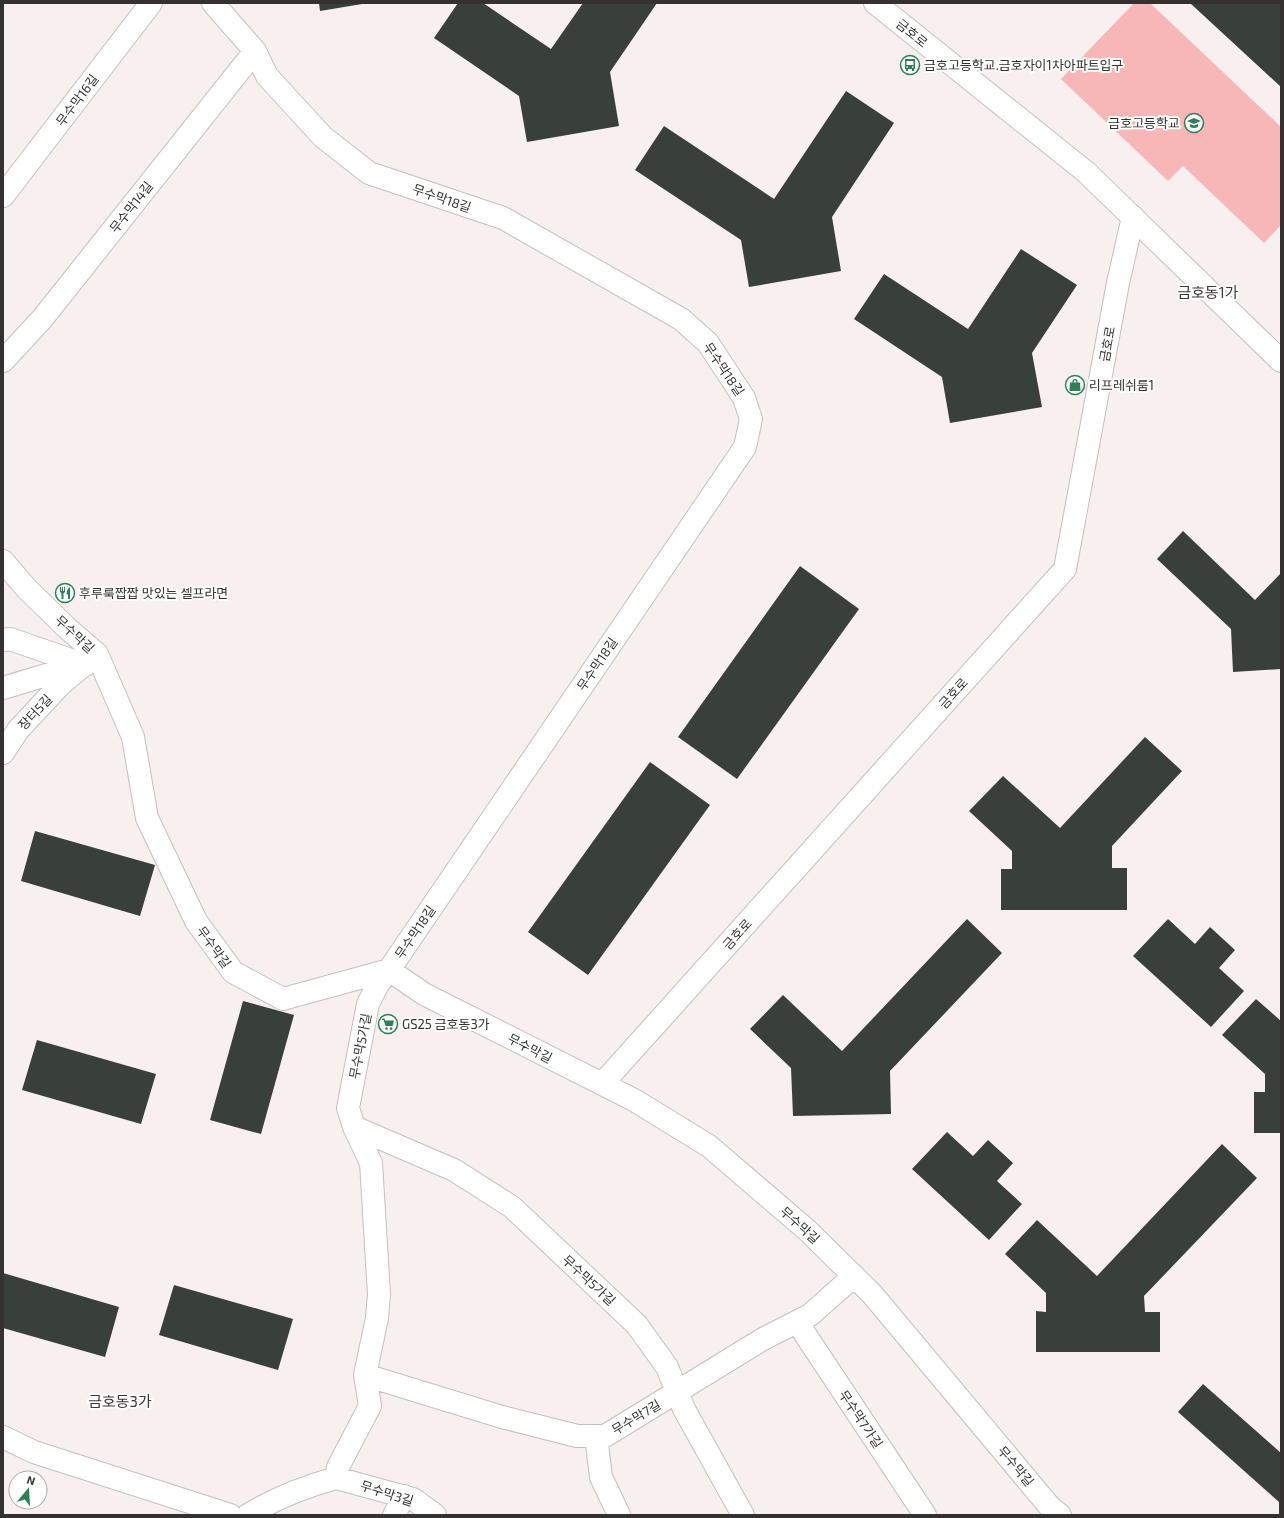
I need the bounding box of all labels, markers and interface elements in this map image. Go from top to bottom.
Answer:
street label: 금호로 [893,15,931,51]
bus stop icon: 금호고등학교.금호자이1차아파트입구 [899,54,921,76]
place label: 금호고등학교.금호자이1차아파트입구 [924,57,1124,73]
street label: 무수막16길 [52,71,102,129]
school or university icon: 금호고등학교 [1183,112,1205,134]
place label: 금호고등학교 [1108,115,1180,131]
street label: 무수막14길 [106,178,156,236]
street label: 무수막18길 [411,181,473,215]
district label: 금호동1가 [1177,283,1239,301]
street label: 금호로 [1096,325,1118,363]
street label: 무수막18길 [700,339,748,399]
shop icon: 리프레쉬룸1 [1064,374,1086,396]
place label: 리프레쉬룸1 [1089,377,1154,393]
restaurant icon: 후루룩짭짭 맛있는 셀프라면 [54,582,76,604]
place label: 후루룩짭짭 맛있는 셀프라면 [79,585,228,601]
street label: 무수막길 [52,612,98,656]
street label: 무수막18길 [573,634,621,694]
street label: 금호로 [935,674,971,712]
street label: 장터5길 [15,691,55,733]
street label: 무수막18길 [391,902,439,962]
street label: 금호로 [719,915,755,953]
street label: 무수막길 [193,923,235,971]
street label: 무수막5가길 [346,1012,374,1080]
supermarket icon: GS25 금호동3가 [377,1013,399,1035]
place label: GS25 금호동3가 [402,1016,490,1032]
street label: 무수막길 [505,1030,555,1066]
street label: 무수막길 [777,1203,823,1247]
street label: 무수막5가길 [559,1251,619,1309]
street label: 무수막7가길 [836,1387,886,1451]
district label: 금호동3가 [88,1392,152,1410]
street label: 무수막7길 [609,1396,663,1438]
street label: 무수막길 [994,1443,1038,1489]
north arrow [8,1470,48,1510]
text: N [25,1473,37,1487]
street label: 무수막3길 [358,1477,416,1509]

